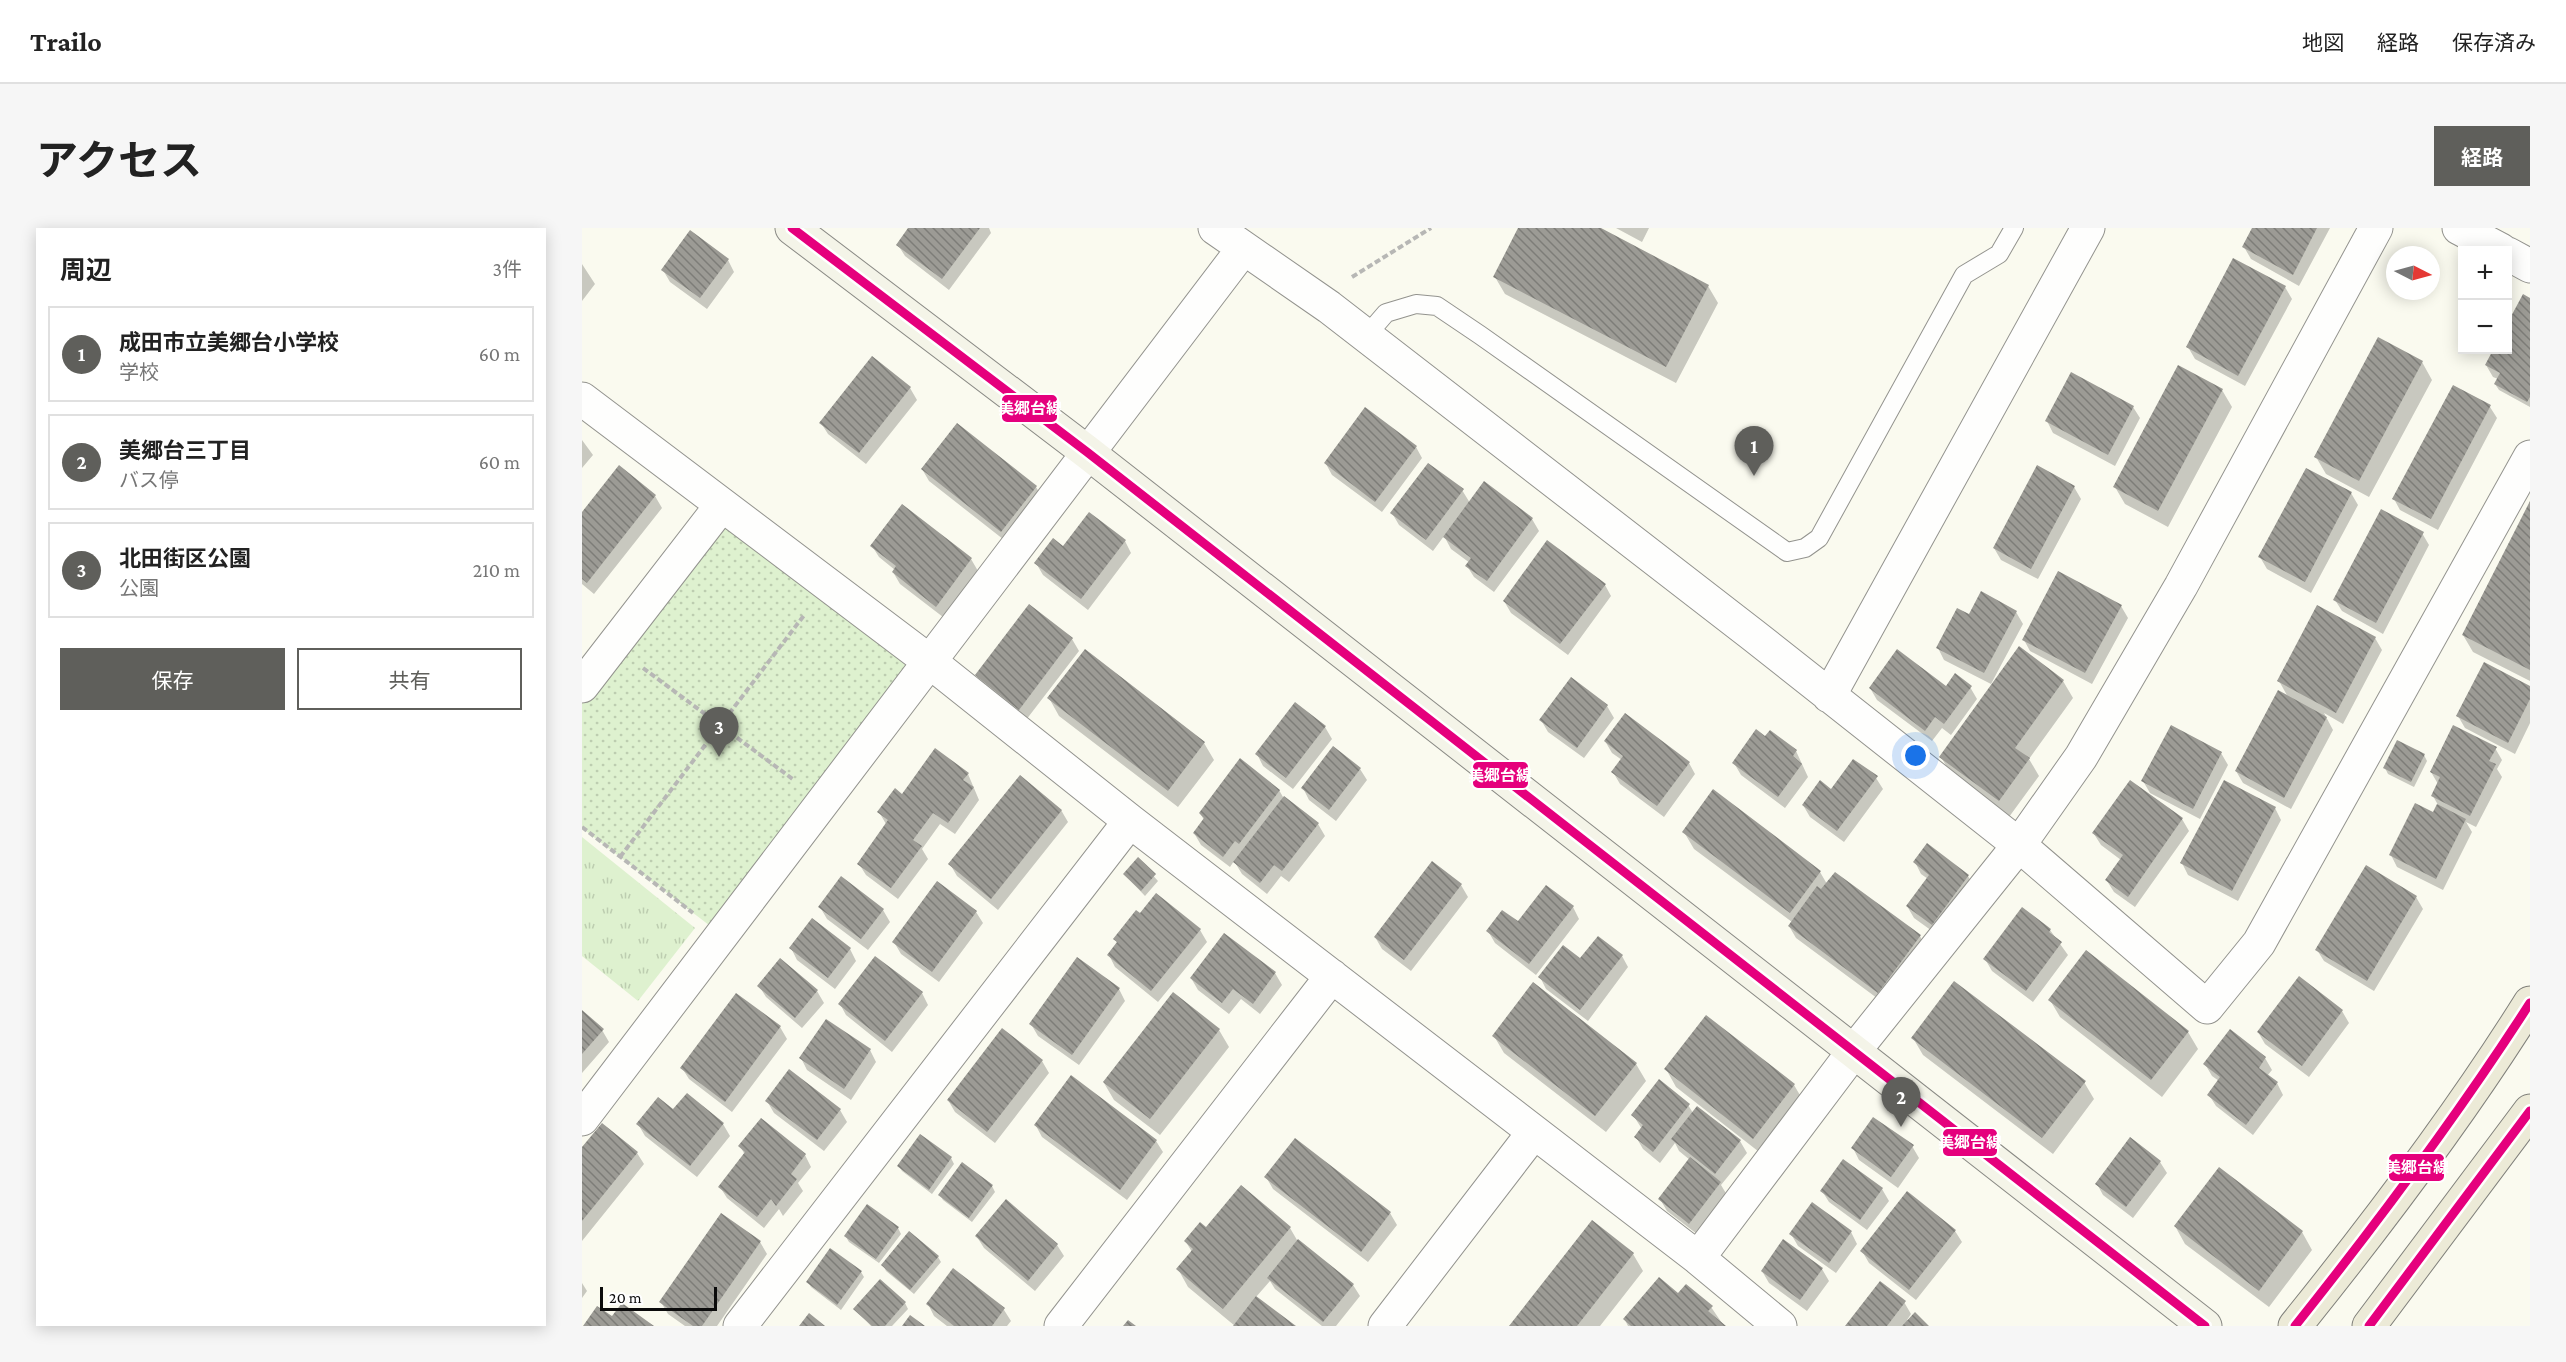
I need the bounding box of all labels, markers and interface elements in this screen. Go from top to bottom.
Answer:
text: Trailo [30,26,102,57]
text: 地図 [2302,31,2344,55]
text: 経路 [2377,31,2419,55]
text: 保存済み [2452,31,2536,55]
button: 経路 [2434,126,2530,186]
text: アクセス [36,137,202,184]
north arrow [2386,246,2440,300]
map controls [2458,246,2512,354]
button: + [2458,246,2512,300]
text: 周辺 [60,256,112,285]
text: 3件 [493,258,522,280]
button: − [2458,300,2512,354]
text: 成田市立美郷台小学校 [119,330,339,355]
text: 1 [78,343,85,365]
text: 60 m [479,343,520,365]
text: 学校 [119,361,159,383]
line badge: 美郷台線 [1001,394,1058,423]
text: 美郷台線 [998,400,1062,417]
pin: 1 [1734,426,1774,476]
text: 美郷台三丁目 [119,438,251,463]
text: 2 [76,451,87,473]
text: 60 m [479,451,520,473]
text: バス停 [119,469,179,491]
text: 北田街区公園 [119,546,251,571]
text: 3 [77,559,86,581]
text: 210 m [473,559,520,581]
text: 公園 [119,577,159,599]
button: 保存 [60,648,285,710]
button: 共有 [297,648,522,710]
pin: 3 [700,708,738,757]
your location [1901,741,1930,770]
line badge: 美郷台線 [1472,761,1529,789]
text: 美郷台線 [1468,767,1532,784]
pin: 2 [1882,1078,1920,1127]
line badge: 美郷台線 [1942,1128,1998,1157]
text: 美郷台線 [1938,1134,2002,1151]
line badge: 美郷台線 [2388,1153,2445,1182]
text: 美郷台線 [2385,1159,2449,1176]
scale bar [600,1284,717,1312]
text: 20 m [609,1289,642,1306]

